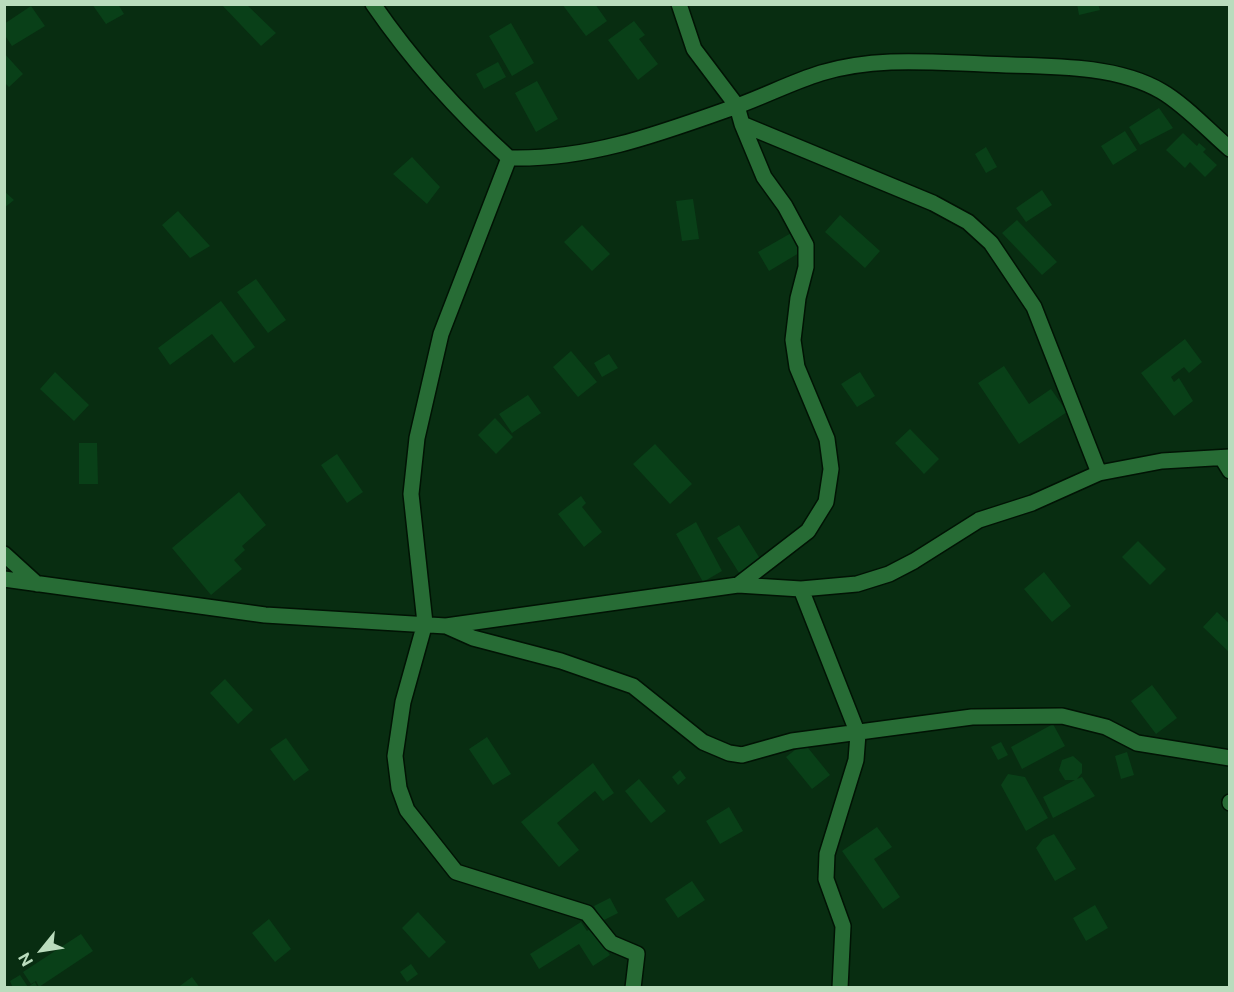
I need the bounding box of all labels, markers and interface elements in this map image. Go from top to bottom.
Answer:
north arrow [12,920,72,980]
text: N [15,949,37,969]

